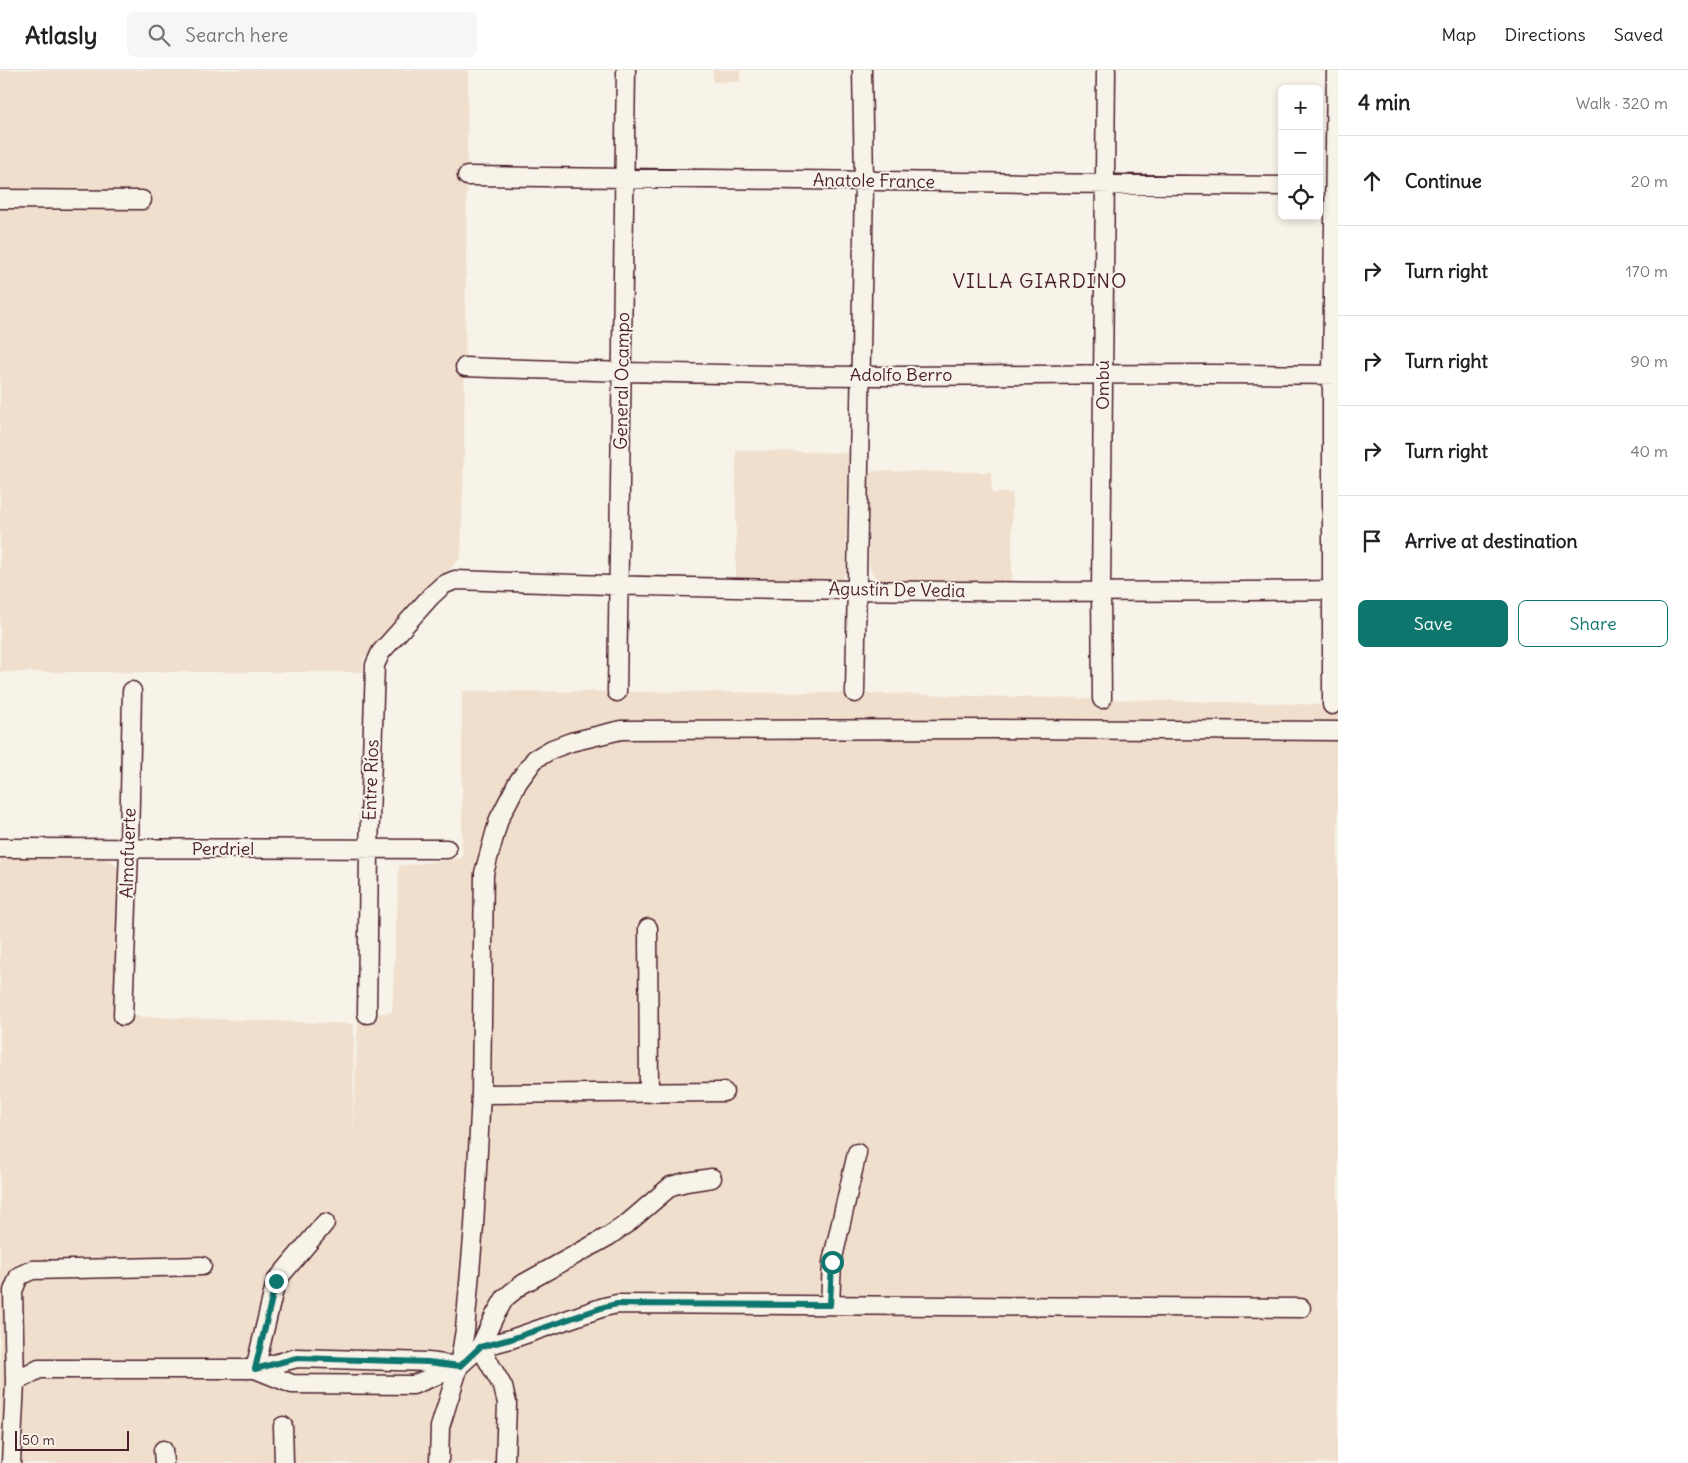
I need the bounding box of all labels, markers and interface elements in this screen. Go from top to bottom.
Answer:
search box [127,12,477,57]
text: Atlasly [25,20,97,50]
icon: search [145,21,173,49]
text: Search here [185,23,288,47]
text: Map [1441,23,1476,46]
text: Directions [1504,23,1586,46]
text: Saved [1614,23,1663,46]
map controls [1278,85,1323,220]
button: + [1278,85,1323,130]
text: 4 min [1358,89,1410,116]
text: Walk · 320 m [1576,93,1668,113]
button: − [1278,130,1323,175]
icon: ahead [1358,167,1386,195]
street label: Anatole France [813,168,935,193]
text: Continue [1405,169,1482,193]
text: 20 m [1631,171,1668,191]
button: locate [1278,175,1323,220]
icon: right [1358,257,1386,285]
text: Turn right [1405,259,1488,283]
text: 170 m [1625,261,1668,281]
district label: VILLA GIARDINO [952,268,1128,293]
street label: General Ocampo [609,312,634,450]
icon: right [1358,347,1386,375]
text: Turn right [1405,349,1488,373]
text: 90 m [1630,351,1668,371]
street label: Ombú [1091,360,1114,410]
street label: Adolfo Berro [850,363,952,386]
icon: right [1358,437,1386,465]
text: Turn right [1405,439,1488,463]
text: 40 m [1630,441,1668,461]
icon: arrive [1358,527,1386,555]
text: Arrive at destination [1405,529,1578,553]
street label: Agustín De Vedia [828,577,966,602]
button: Save [1358,600,1508,647]
button: Share [1518,600,1668,647]
street label: Entre Ríos [358,739,383,821]
street label: Almafuerte [114,807,141,899]
street label: Perdriel [192,837,254,860]
route start [821,1251,844,1274]
route end [265,1270,288,1293]
scale bar [15,1428,129,1451]
text: 50 m [22,1431,55,1449]

